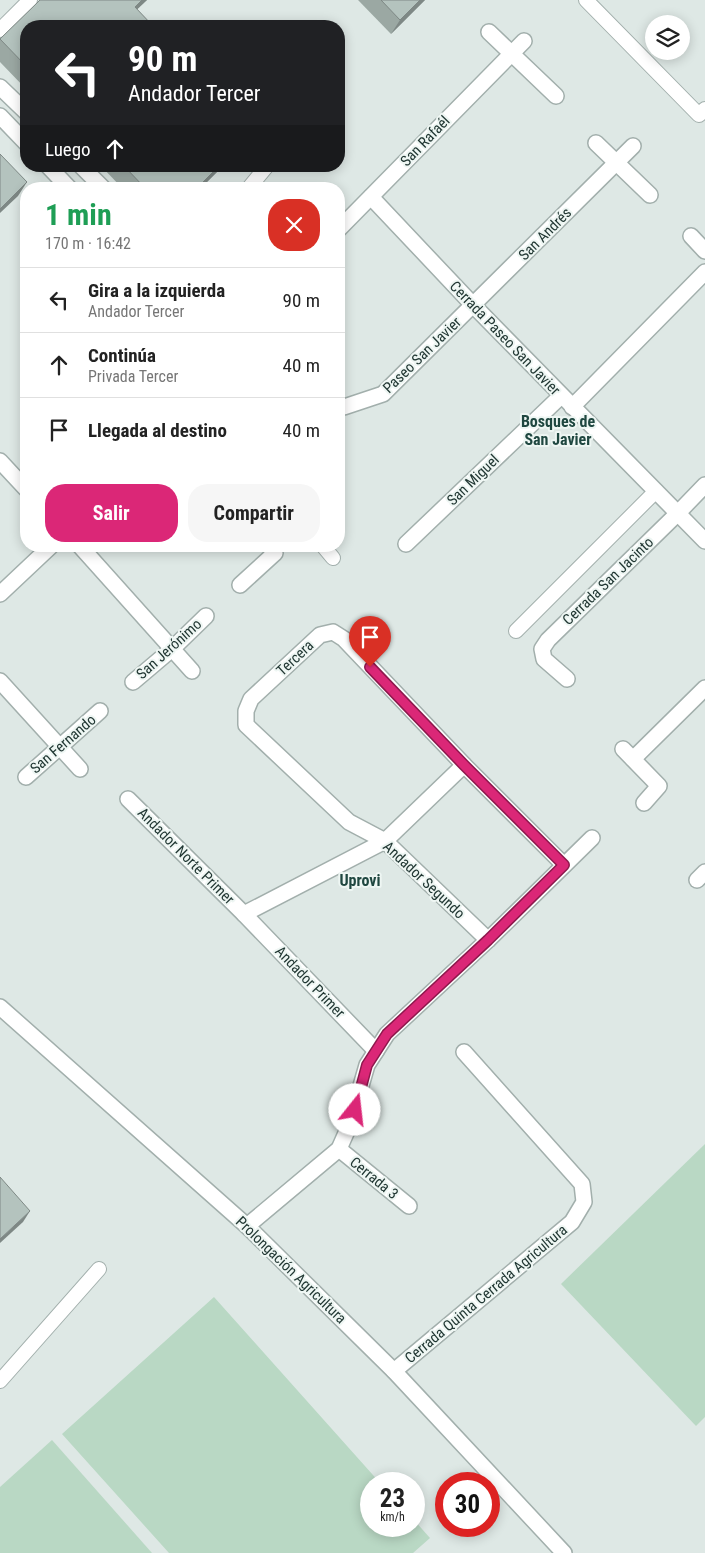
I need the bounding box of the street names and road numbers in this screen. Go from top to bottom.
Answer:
street label: San Rafaél [397,112,453,170]
street label: San Andrés [515,204,575,264]
street label: Cerrada Paseo San Javier [446,277,564,399]
street label: Paseo San Javier [379,313,465,397]
street label: San Miguel [443,451,503,509]
street label: Cerrada San Jacinto [559,533,657,629]
street label: San Jerónimo [133,615,205,683]
street label: Tercera [273,636,317,680]
street label: San Fernando [27,711,99,777]
street label: Andador Norte Primer [134,804,238,908]
street label: Andador Segundo [379,838,469,922]
street label: Andador Primer [271,942,349,1022]
street label: Cerrada 3 [346,1153,402,1203]
street label: Prolongación Agricultura [232,1213,350,1327]
street label: Cerrada Quinta Cerrada Agricultura [401,1221,571,1367]

